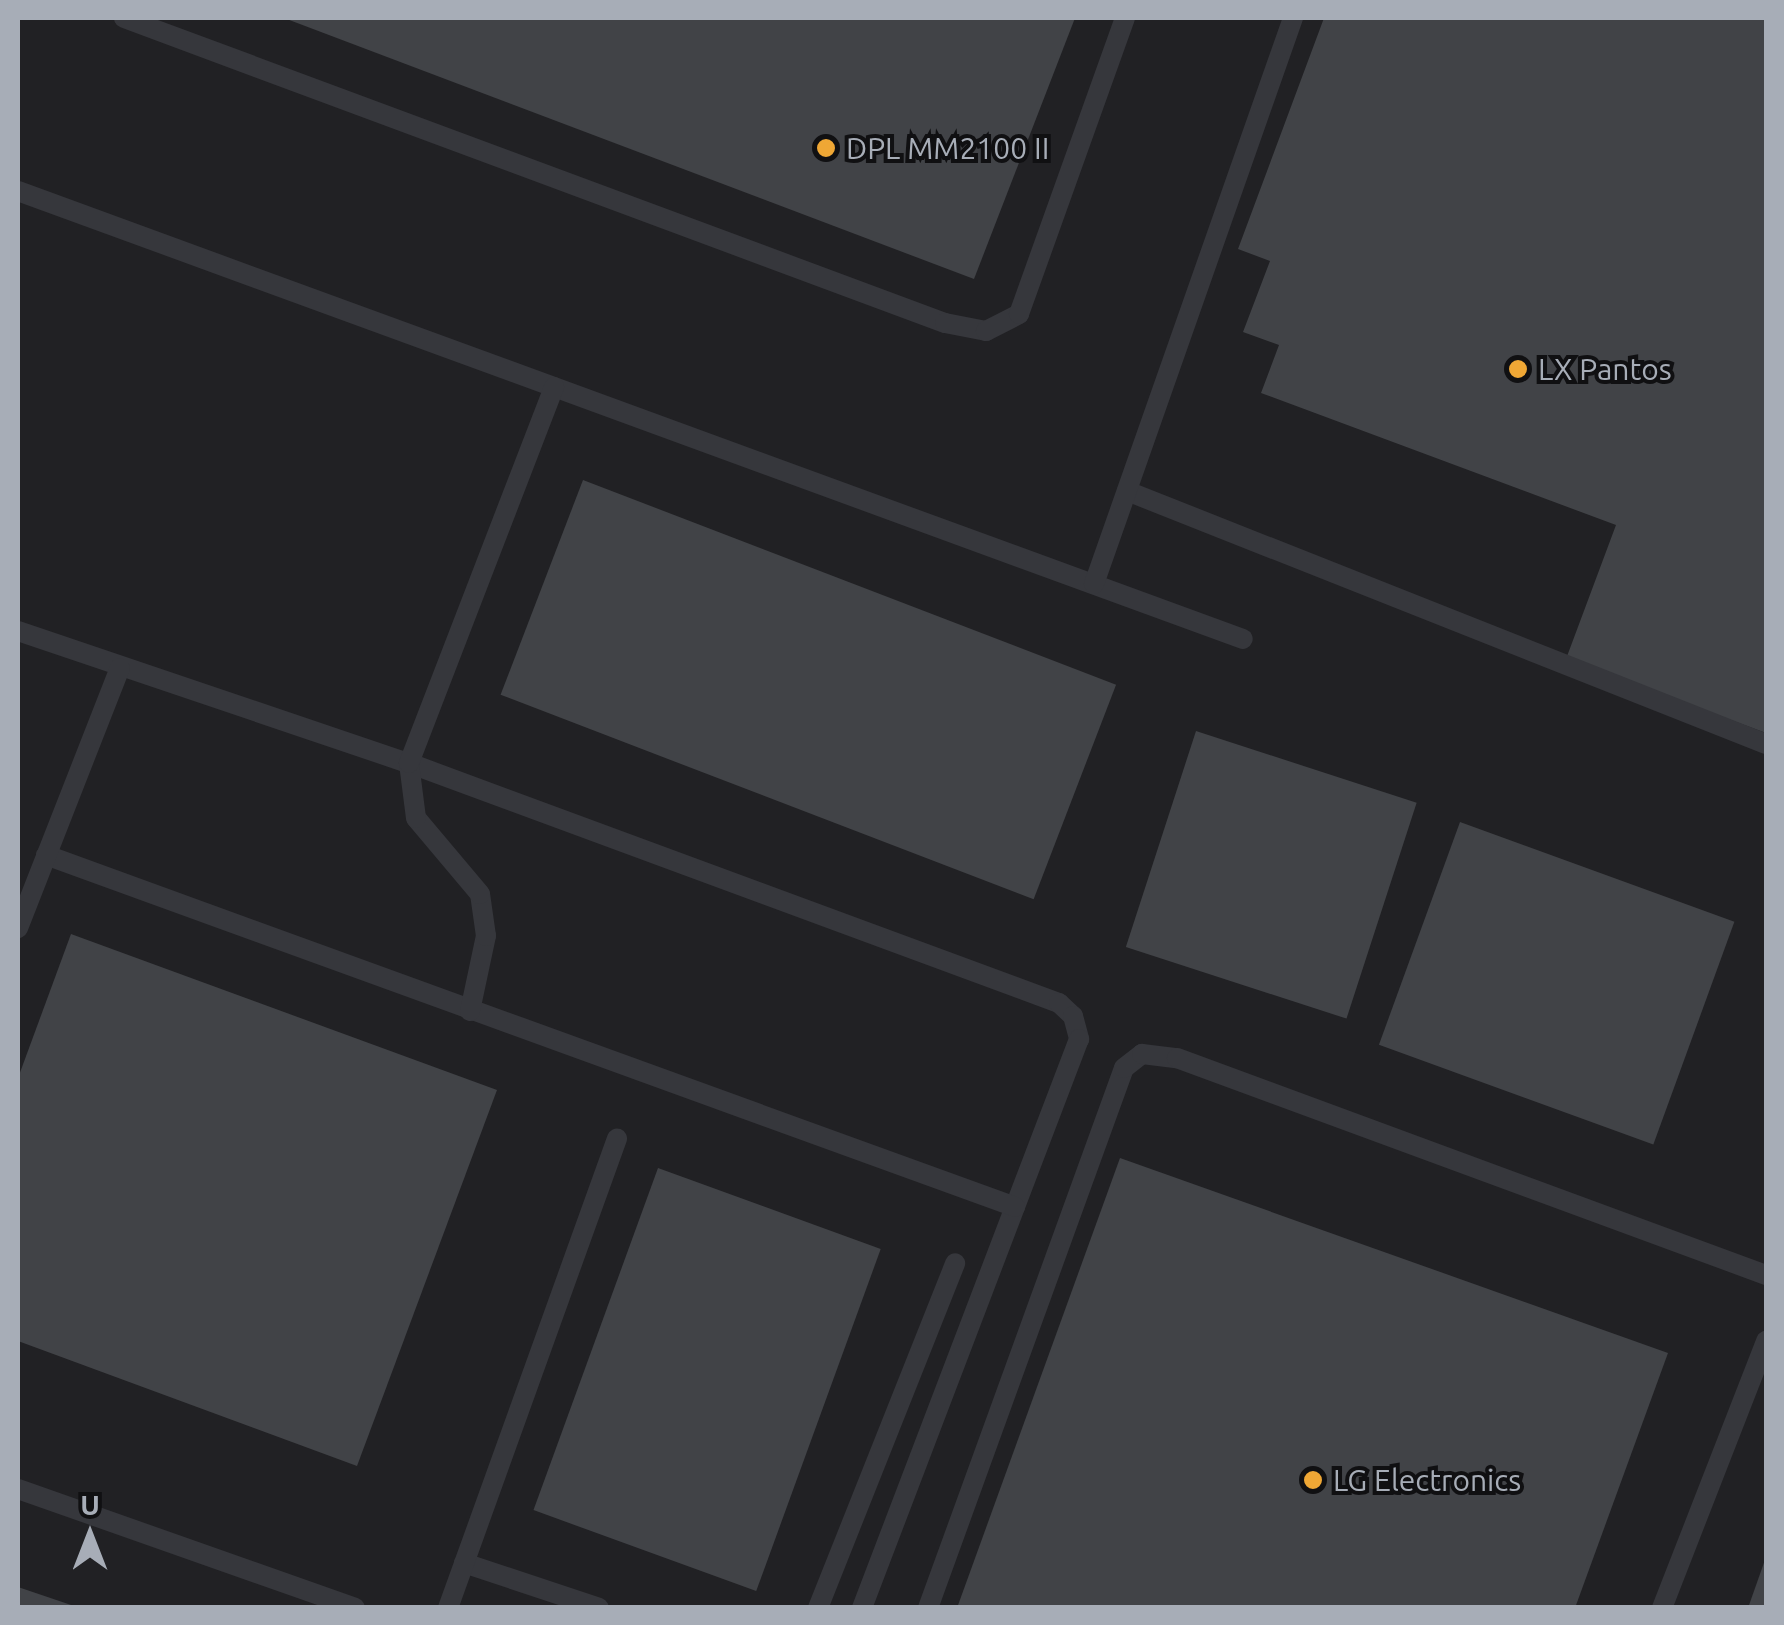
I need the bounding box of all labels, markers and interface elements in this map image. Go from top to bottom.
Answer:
place label: DPL MM2100 II [846,130,1049,166]
marker: DPL MM2100 II [815,137,837,159]
place label: LX Pantos [1538,351,1672,387]
marker: LX Pantos [1507,358,1529,380]
place label: LG Electronics [1333,1462,1521,1498]
marker: LG Electronics [1302,1469,1324,1491]
north arrow [40,1485,140,1585]
text: U [80,1489,100,1520]

